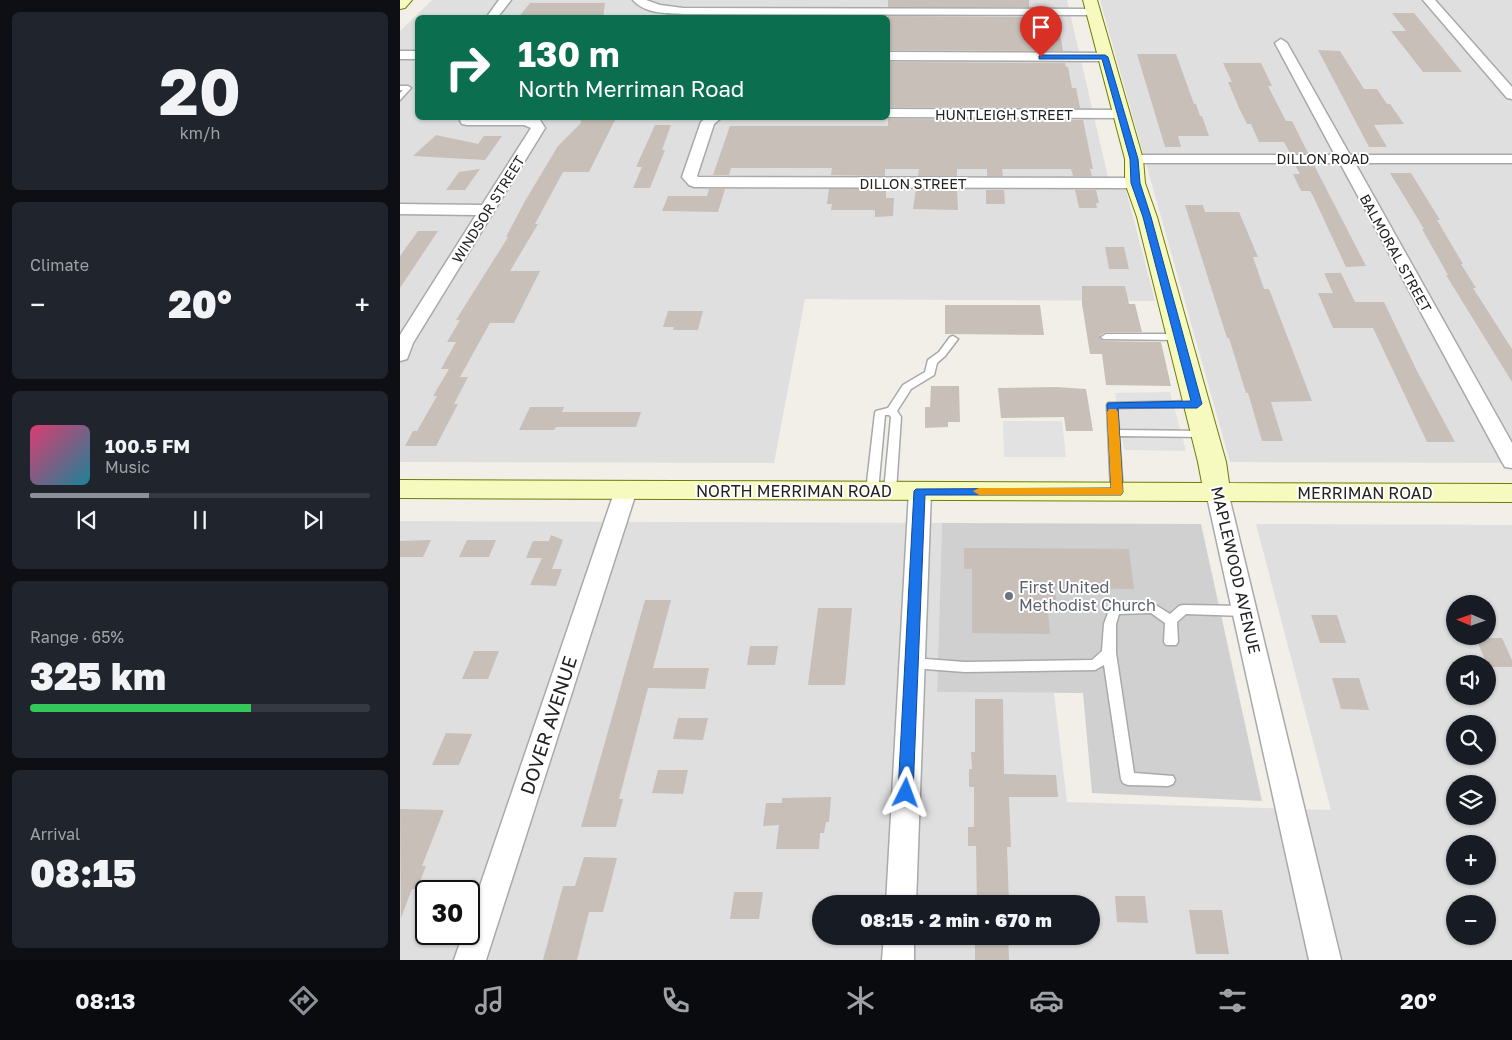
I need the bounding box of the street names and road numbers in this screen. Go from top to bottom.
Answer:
street label: HUNTLEIGH STREET [935,106,1073,123]
street label: DILLON ROAD [1277,150,1369,167]
street label: WINDSOR STREET [448,152,528,266]
street label: DILLON STREET [859,175,967,192]
street label: BALMORAL STREET [1357,191,1436,315]
street label: NORTH MERRIMAN ROAD [696,481,892,501]
street label: MERRIMAN ROAD [1297,483,1433,503]
street label: MAPLEWOOD AVENUE [1207,484,1265,656]
street label: DOVER AVENUE [515,653,581,797]

